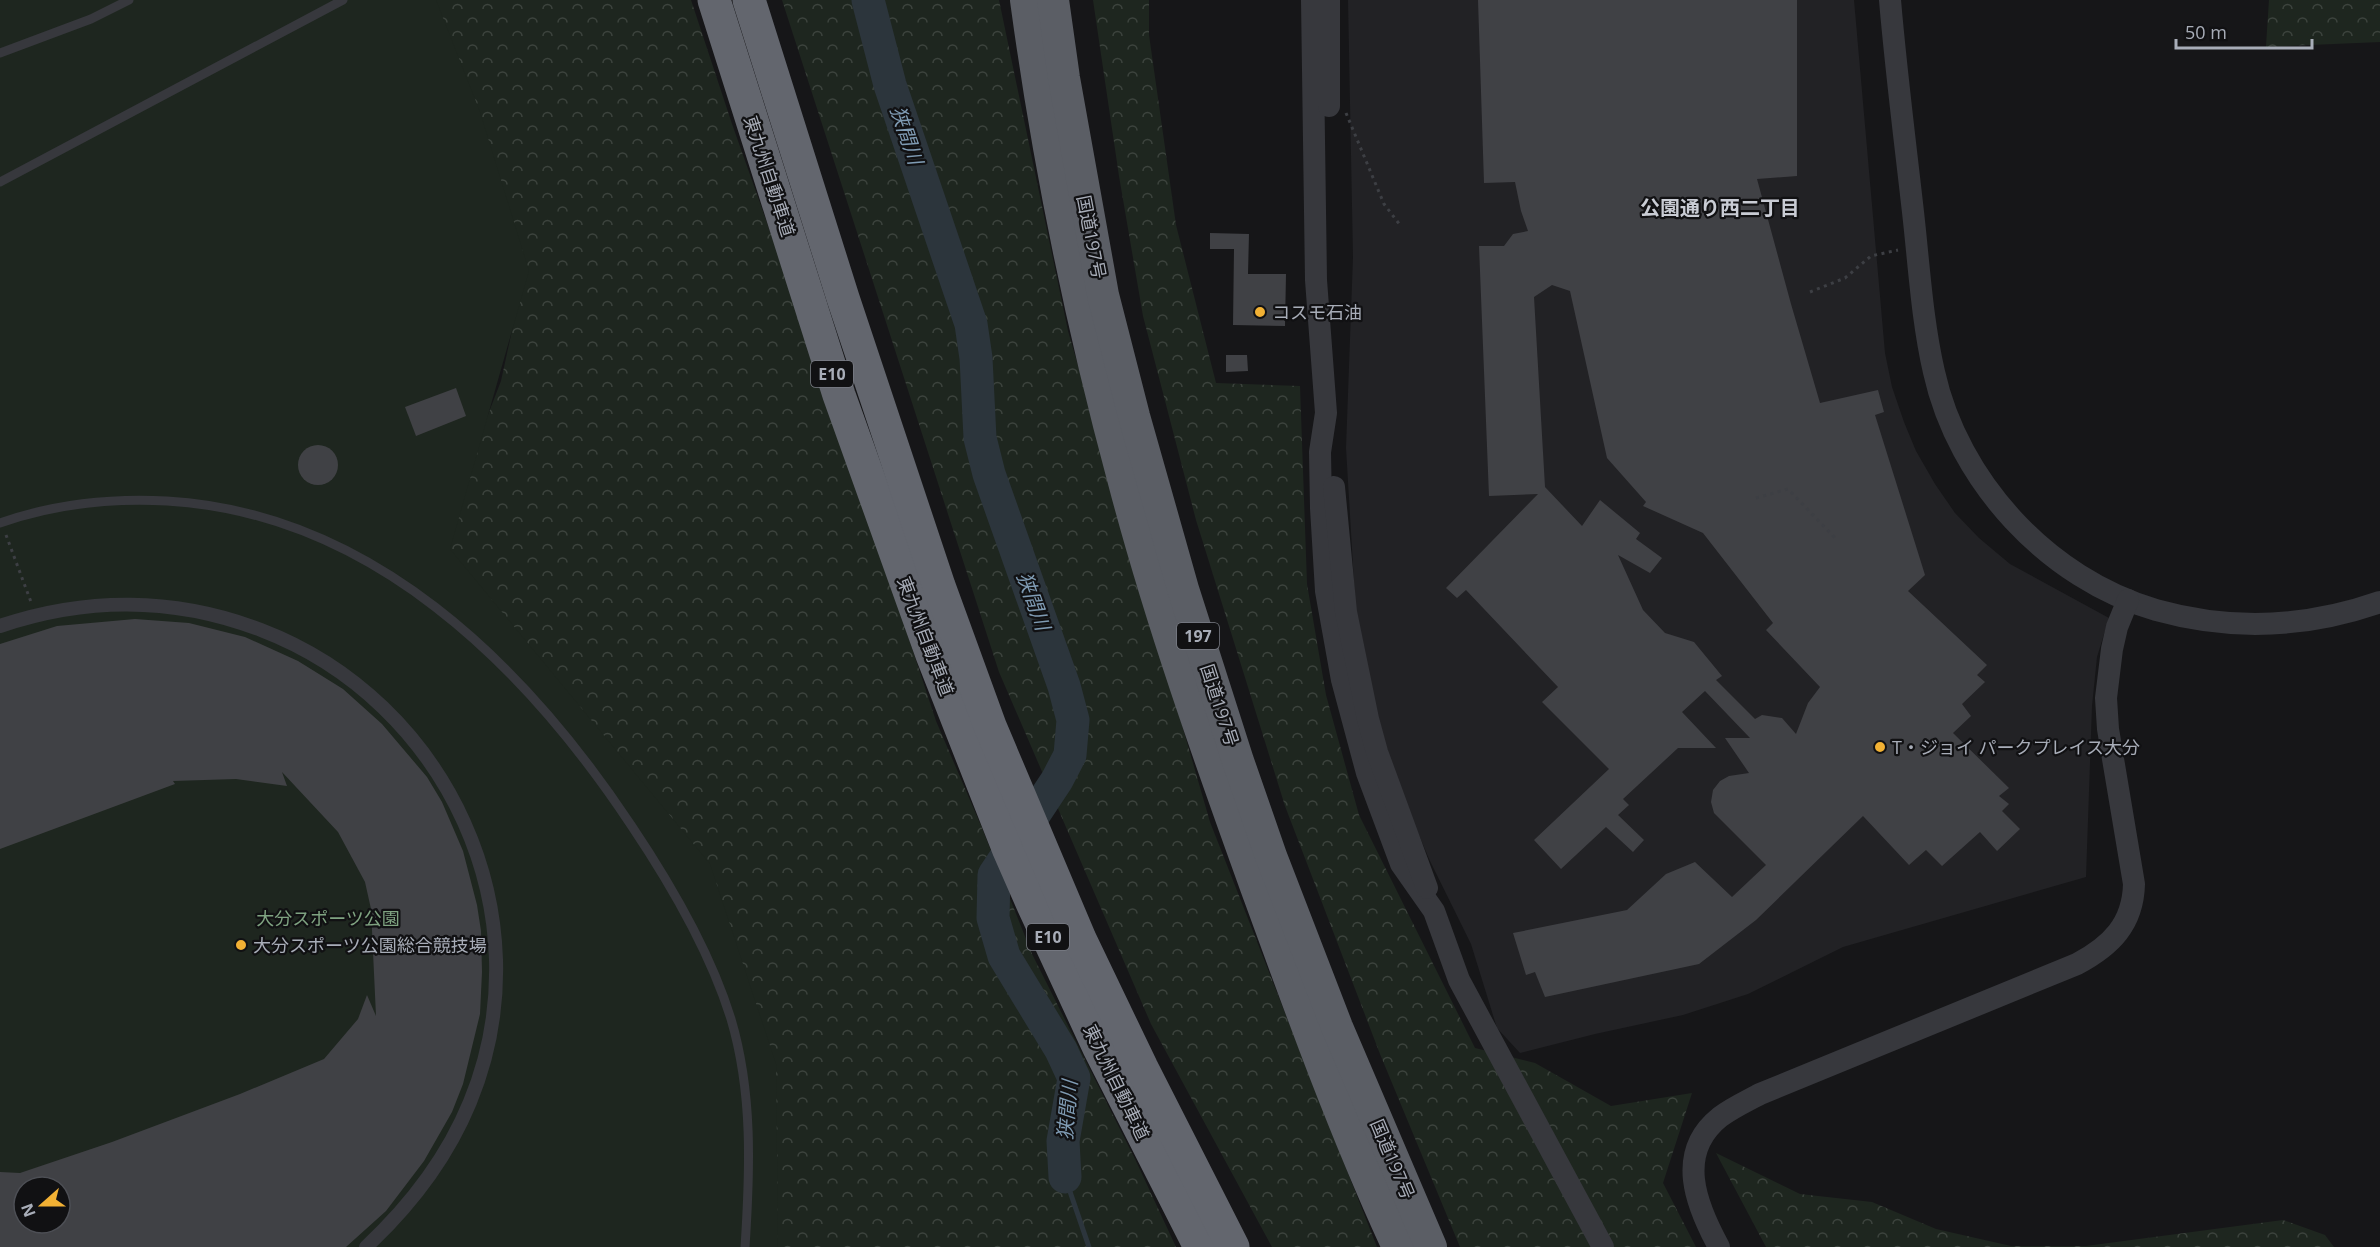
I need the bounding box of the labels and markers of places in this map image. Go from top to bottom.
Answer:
place label: コスモ石油 [1272,300,1362,324]
marker: コスモ石油 [1253,305,1267,319]
place label: T・ジョイ パークプレイス大分 [1892,735,2140,759]
marker: T・ジョイ パークプレイス大分 [1873,740,1887,754]
place label: 大分スポーツ公園総合競技場 [253,933,487,957]
marker: 大分スポーツ公園総合競技場 [234,938,248,952]

